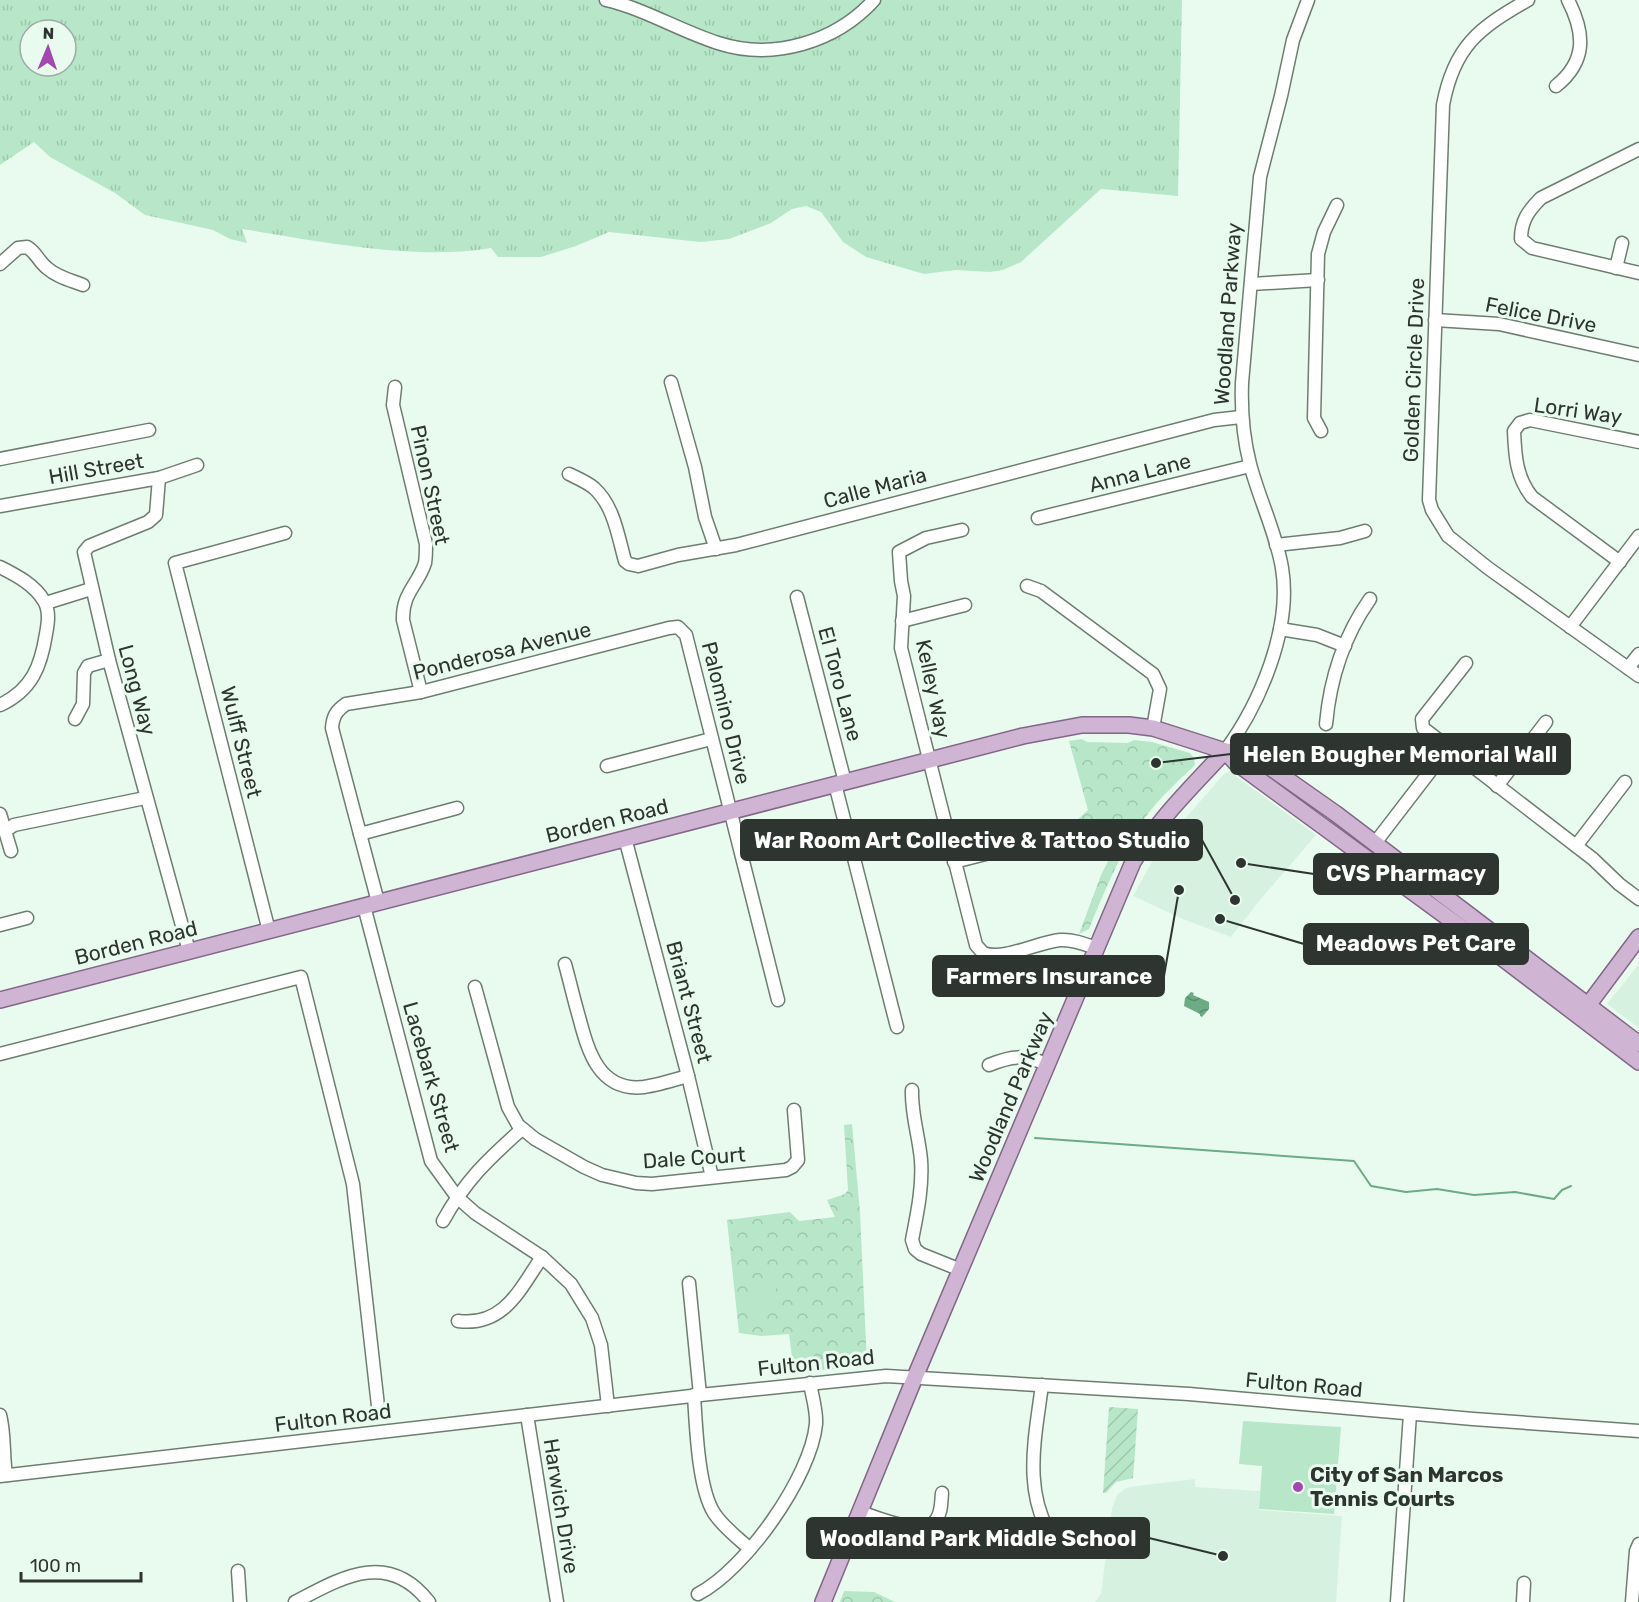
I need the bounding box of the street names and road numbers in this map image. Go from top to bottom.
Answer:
street label: Woodland Parkway [1209,221,1246,406]
street label: Golden Circle Drive [1398,277,1429,463]
street label: Felice Drive [1483,291,1599,338]
street label: Lorri Way [1532,392,1624,429]
street label: Pinon Street [406,423,455,547]
street label: Hill Street [46,448,145,489]
street label: Anna Lane [1086,448,1193,497]
street label: Calle Maria [821,462,929,513]
street label: Ponderosa Avenue [410,616,594,685]
street label: El Toro Lane [813,624,868,744]
street label: Kelley Way [911,637,956,741]
street label: Palomino Drive [697,639,756,787]
street label: Long Way [113,642,162,738]
street label: Wulff Street [216,683,267,800]
street label: Borden Road [543,793,671,848]
street label: Borden Road [72,915,200,970]
street label: Briant Street [661,938,718,1066]
street label: Lacebark Street [398,999,465,1155]
street label: Woodland Parkway [963,1007,1058,1186]
street label: Dale Court [642,1141,746,1174]
street label: Fulton Road [756,1344,876,1381]
street label: Fulton Road [1244,1367,1364,1402]
street label: Fulton Road [273,1398,393,1437]
street label: Harwich Drive [538,1437,585,1575]

